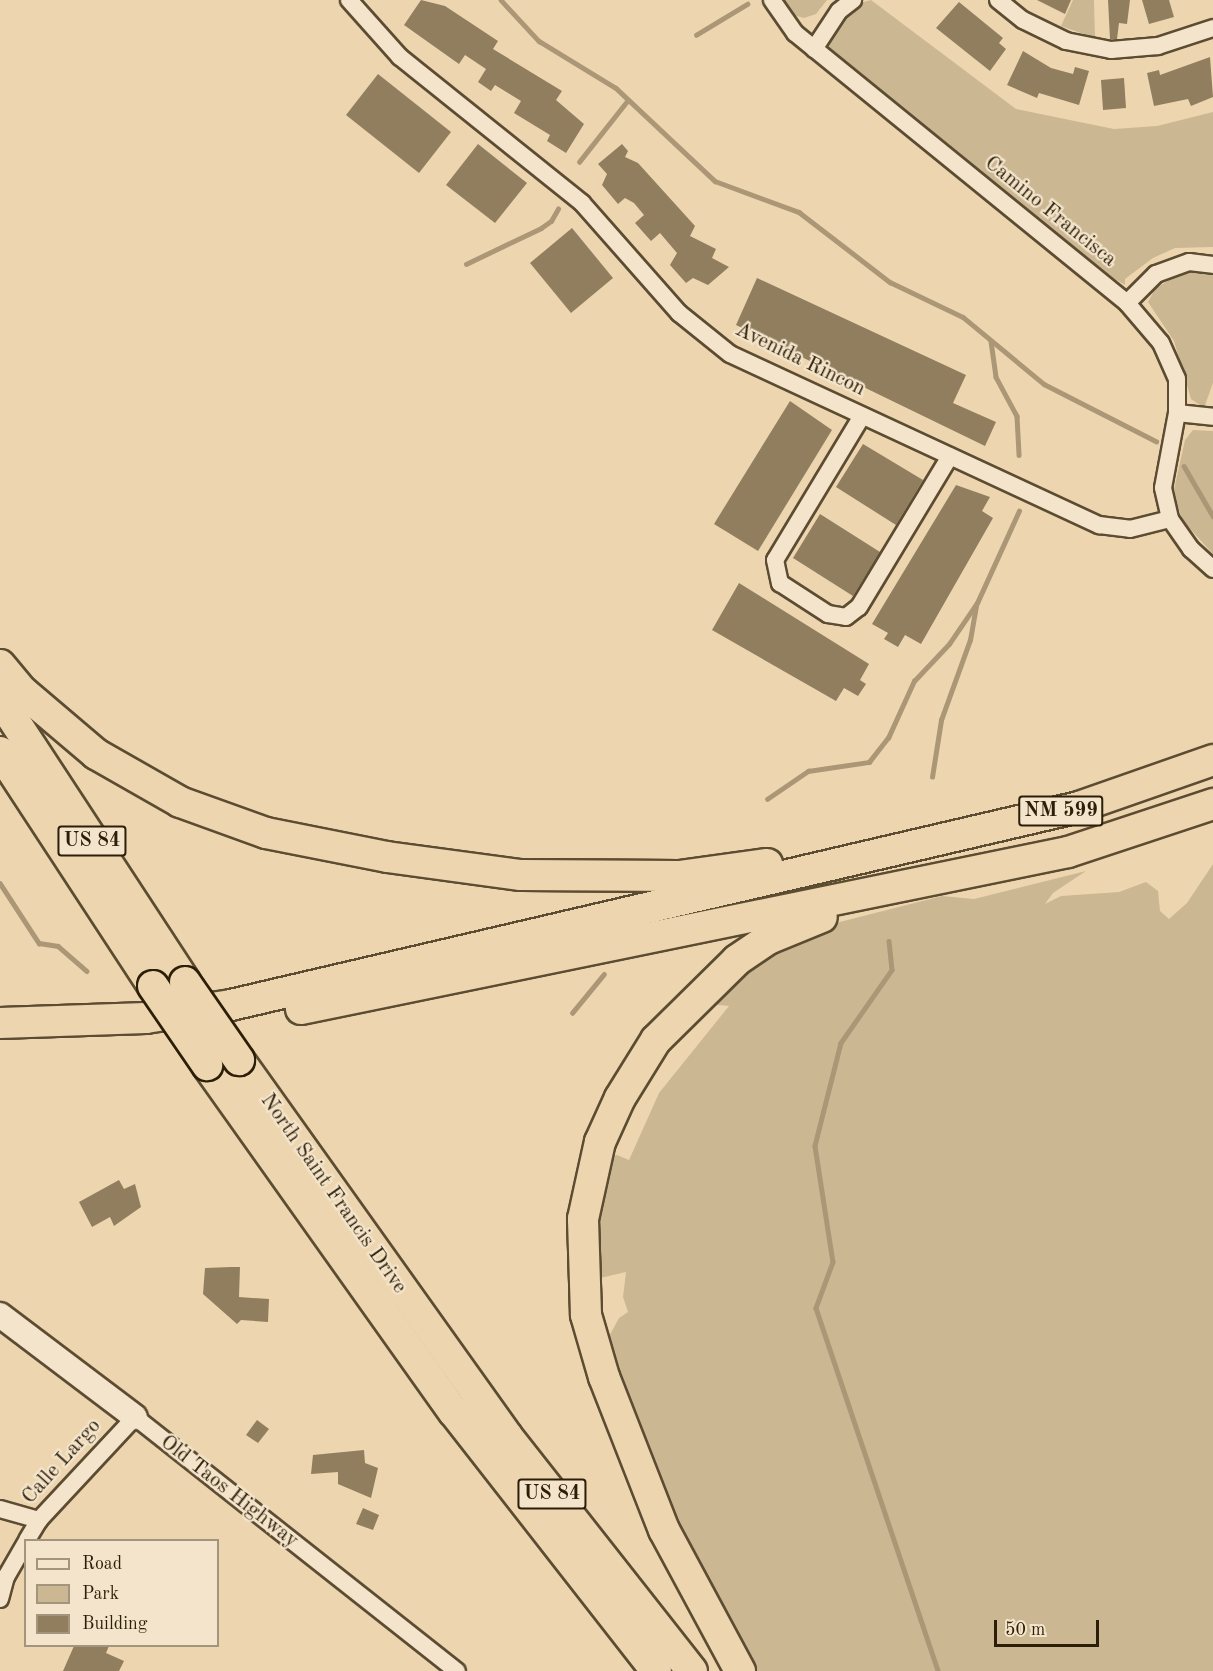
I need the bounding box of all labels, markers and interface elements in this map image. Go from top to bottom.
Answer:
street label: Camino Francisca [979,151,1121,273]
street label: Avenida Rincon [731,318,869,402]
road number: NM 599 [1018,794,1104,828]
road number: US 84 [56,824,128,858]
street label: North Saint Francis Drive [254,1089,412,1299]
street label: Calle Largo [17,1414,107,1510]
street label: Old Taos Highway [155,1430,303,1554]
road number: US 84 [516,1477,588,1511]
legend [24,1539,219,1647]
text: Road [82,1555,122,1573]
text: Park [82,1585,119,1603]
scale bar [997,1608,1102,1646]
text: Building [82,1615,147,1633]
text: 50 m [1005,1621,1045,1639]

